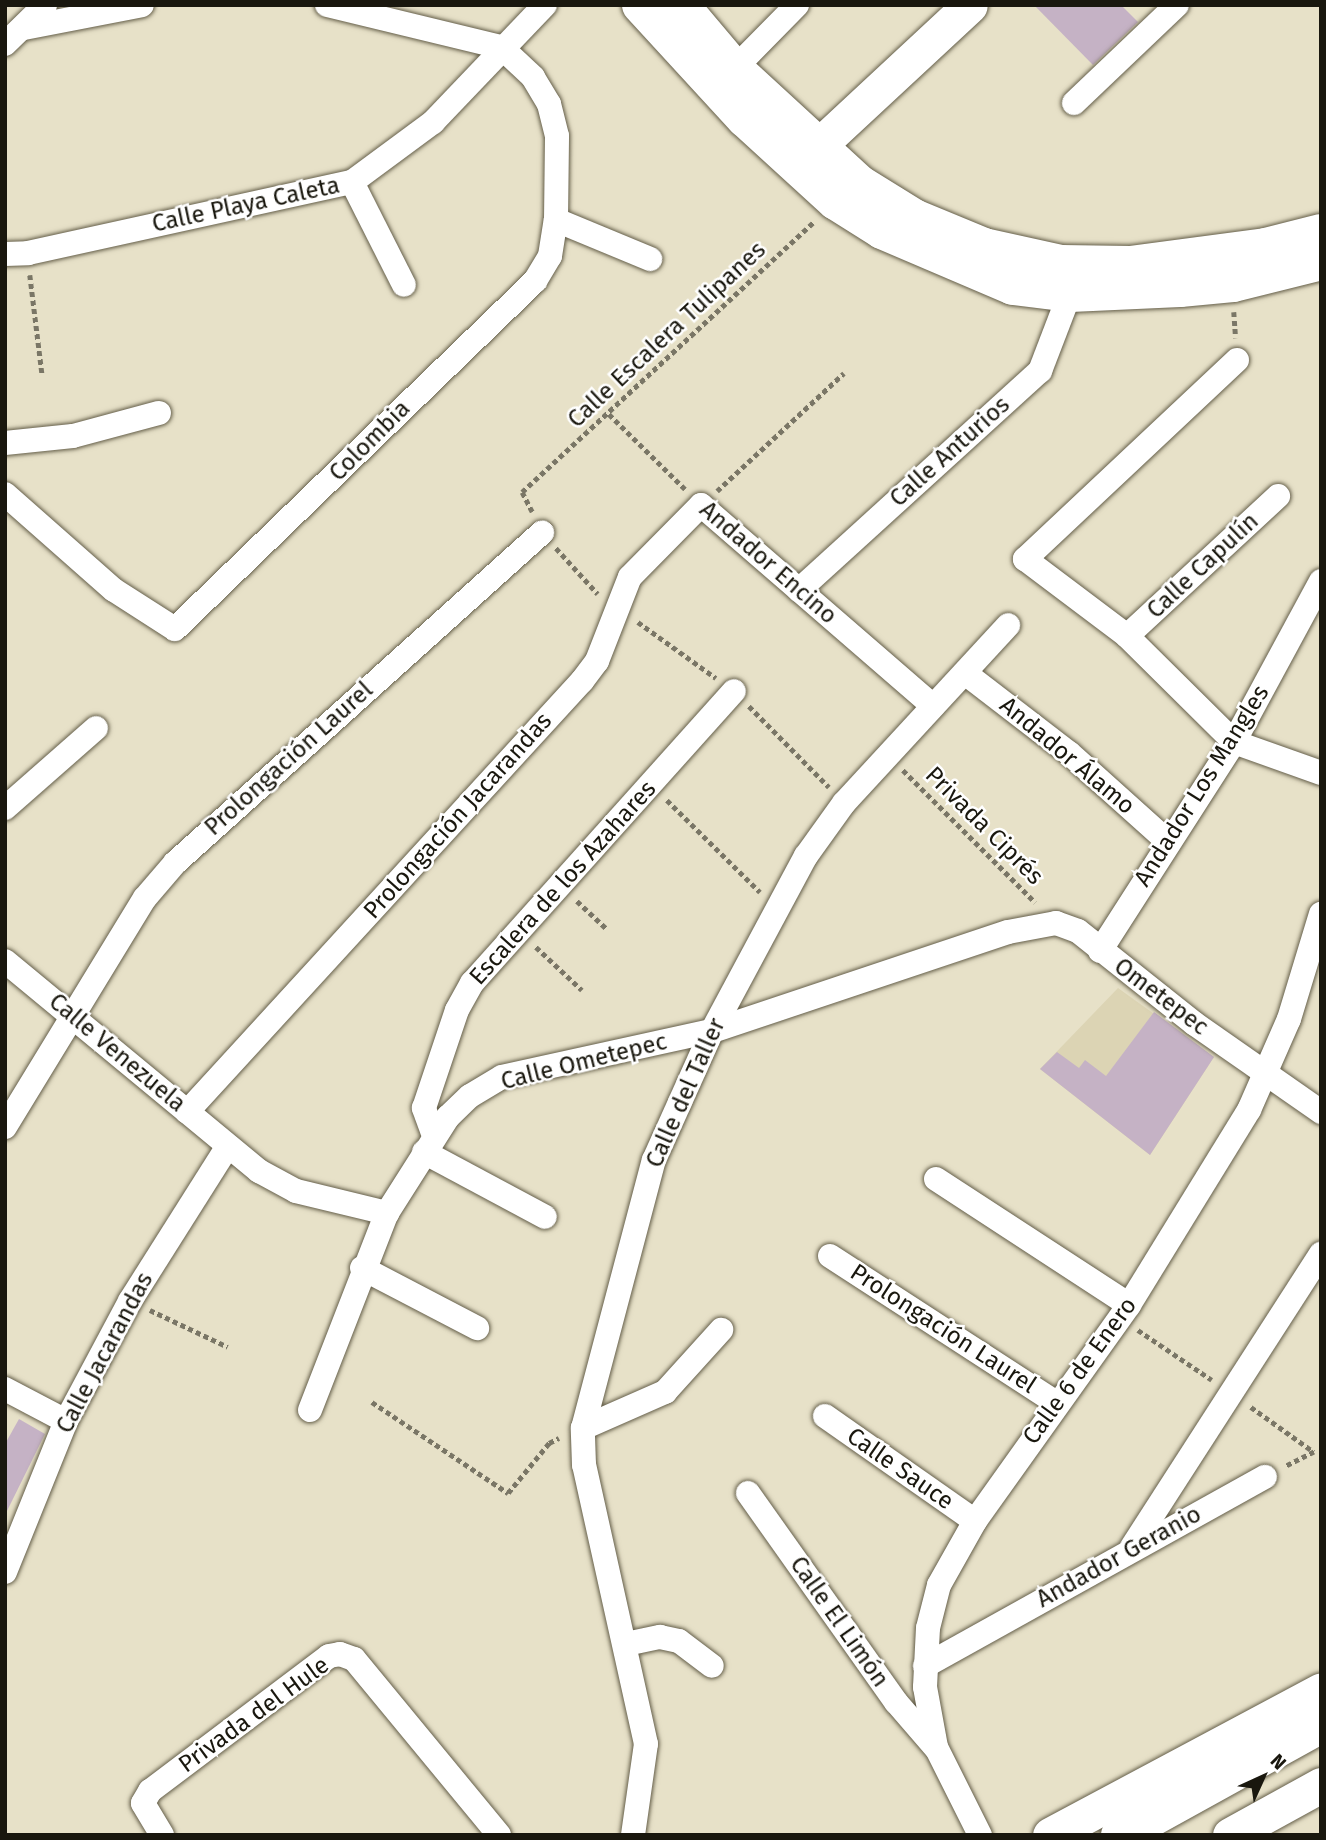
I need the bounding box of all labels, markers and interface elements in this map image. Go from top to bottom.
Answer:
street label: Calle Playa Caleta [150,171,342,239]
street label: Calle Escalera Tulipanes [562,236,772,434]
street label: Calle Anturios [884,391,1016,513]
street label: Colombia [324,395,416,487]
street label: Andador Encino [694,496,842,630]
street label: Calle Capulín [1141,507,1265,625]
street label: Prolongación Laurel [199,676,379,842]
street label: Andador Los Mangles [1128,680,1276,892]
street label: Andador Álamo [994,691,1140,821]
street label: Prolongación Jacarandas [358,707,558,925]
street label: Privada Ciprés [919,761,1049,891]
street label: Escalera de los Azahares [464,775,662,991]
street label: Ometepec [1108,952,1214,1042]
street label: Calle Venezuela [43,988,191,1118]
street label: Calle del Taller [640,1014,732,1172]
street label: Calle Ometepec [498,1027,670,1097]
street label: Prolongación Laurel [845,1258,1041,1400]
street label: Calle Jacarandas [51,1268,159,1438]
street label: Calle 6 de Enero [1017,1292,1143,1450]
street label: Calle Sauce [841,1422,959,1516]
street label: Andador Geranio [1032,1500,1206,1614]
street label: Calle El Limón [783,1551,895,1693]
street label: Privada del Hule [173,1651,335,1779]
north arrow [1228,1742,1298,1812]
text: N [1266,1749,1291,1774]

